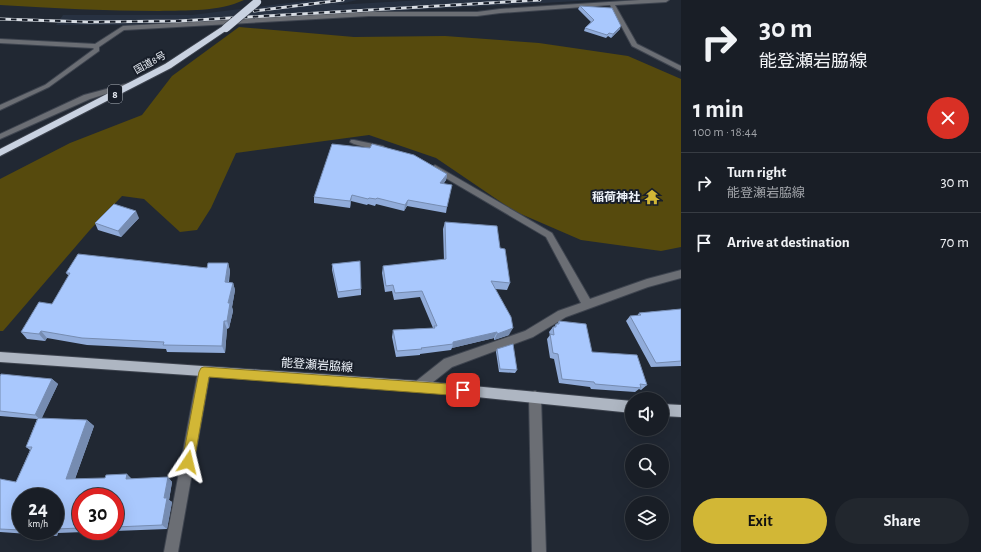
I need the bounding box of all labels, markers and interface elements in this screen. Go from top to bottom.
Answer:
text: 30 m [759,15,812,43]
icon: right [693,16,745,68]
street label: 国道8号 [132,49,168,76]
text: 能登瀬岩脇線 [759,53,867,71]
road number: 8 [108,85,122,103]
button: close [927,97,969,139]
text: 1 min [693,98,744,122]
text: 100 m · 18:44 [693,126,757,139]
text: Turn right [727,165,786,180]
icon: right [693,172,715,194]
text: 30 m [940,175,969,190]
text: 能登瀬岩脇線 [727,187,805,200]
temple icon: 稲荷神社 [643,188,661,206]
place label: 稲荷神社 [592,190,640,203]
icon: arrive [693,232,715,254]
text: Arrive at destination [727,235,850,250]
text: 70 m [940,235,969,250]
street label: 能登瀬岩脇線 [281,356,353,373]
pin [446,373,480,407]
icon: arrive [452,379,474,401]
map controls [625,392,669,540]
button: sound [625,392,669,436]
position arrow [167,441,209,483]
button: search [625,444,669,488]
speed limit sign: 30 [72,488,124,540]
button: layers [625,496,669,540]
button: Exit [693,498,827,544]
button: Share [835,498,969,544]
text: 24 [28,499,48,519]
text: km/h [28,519,48,529]

